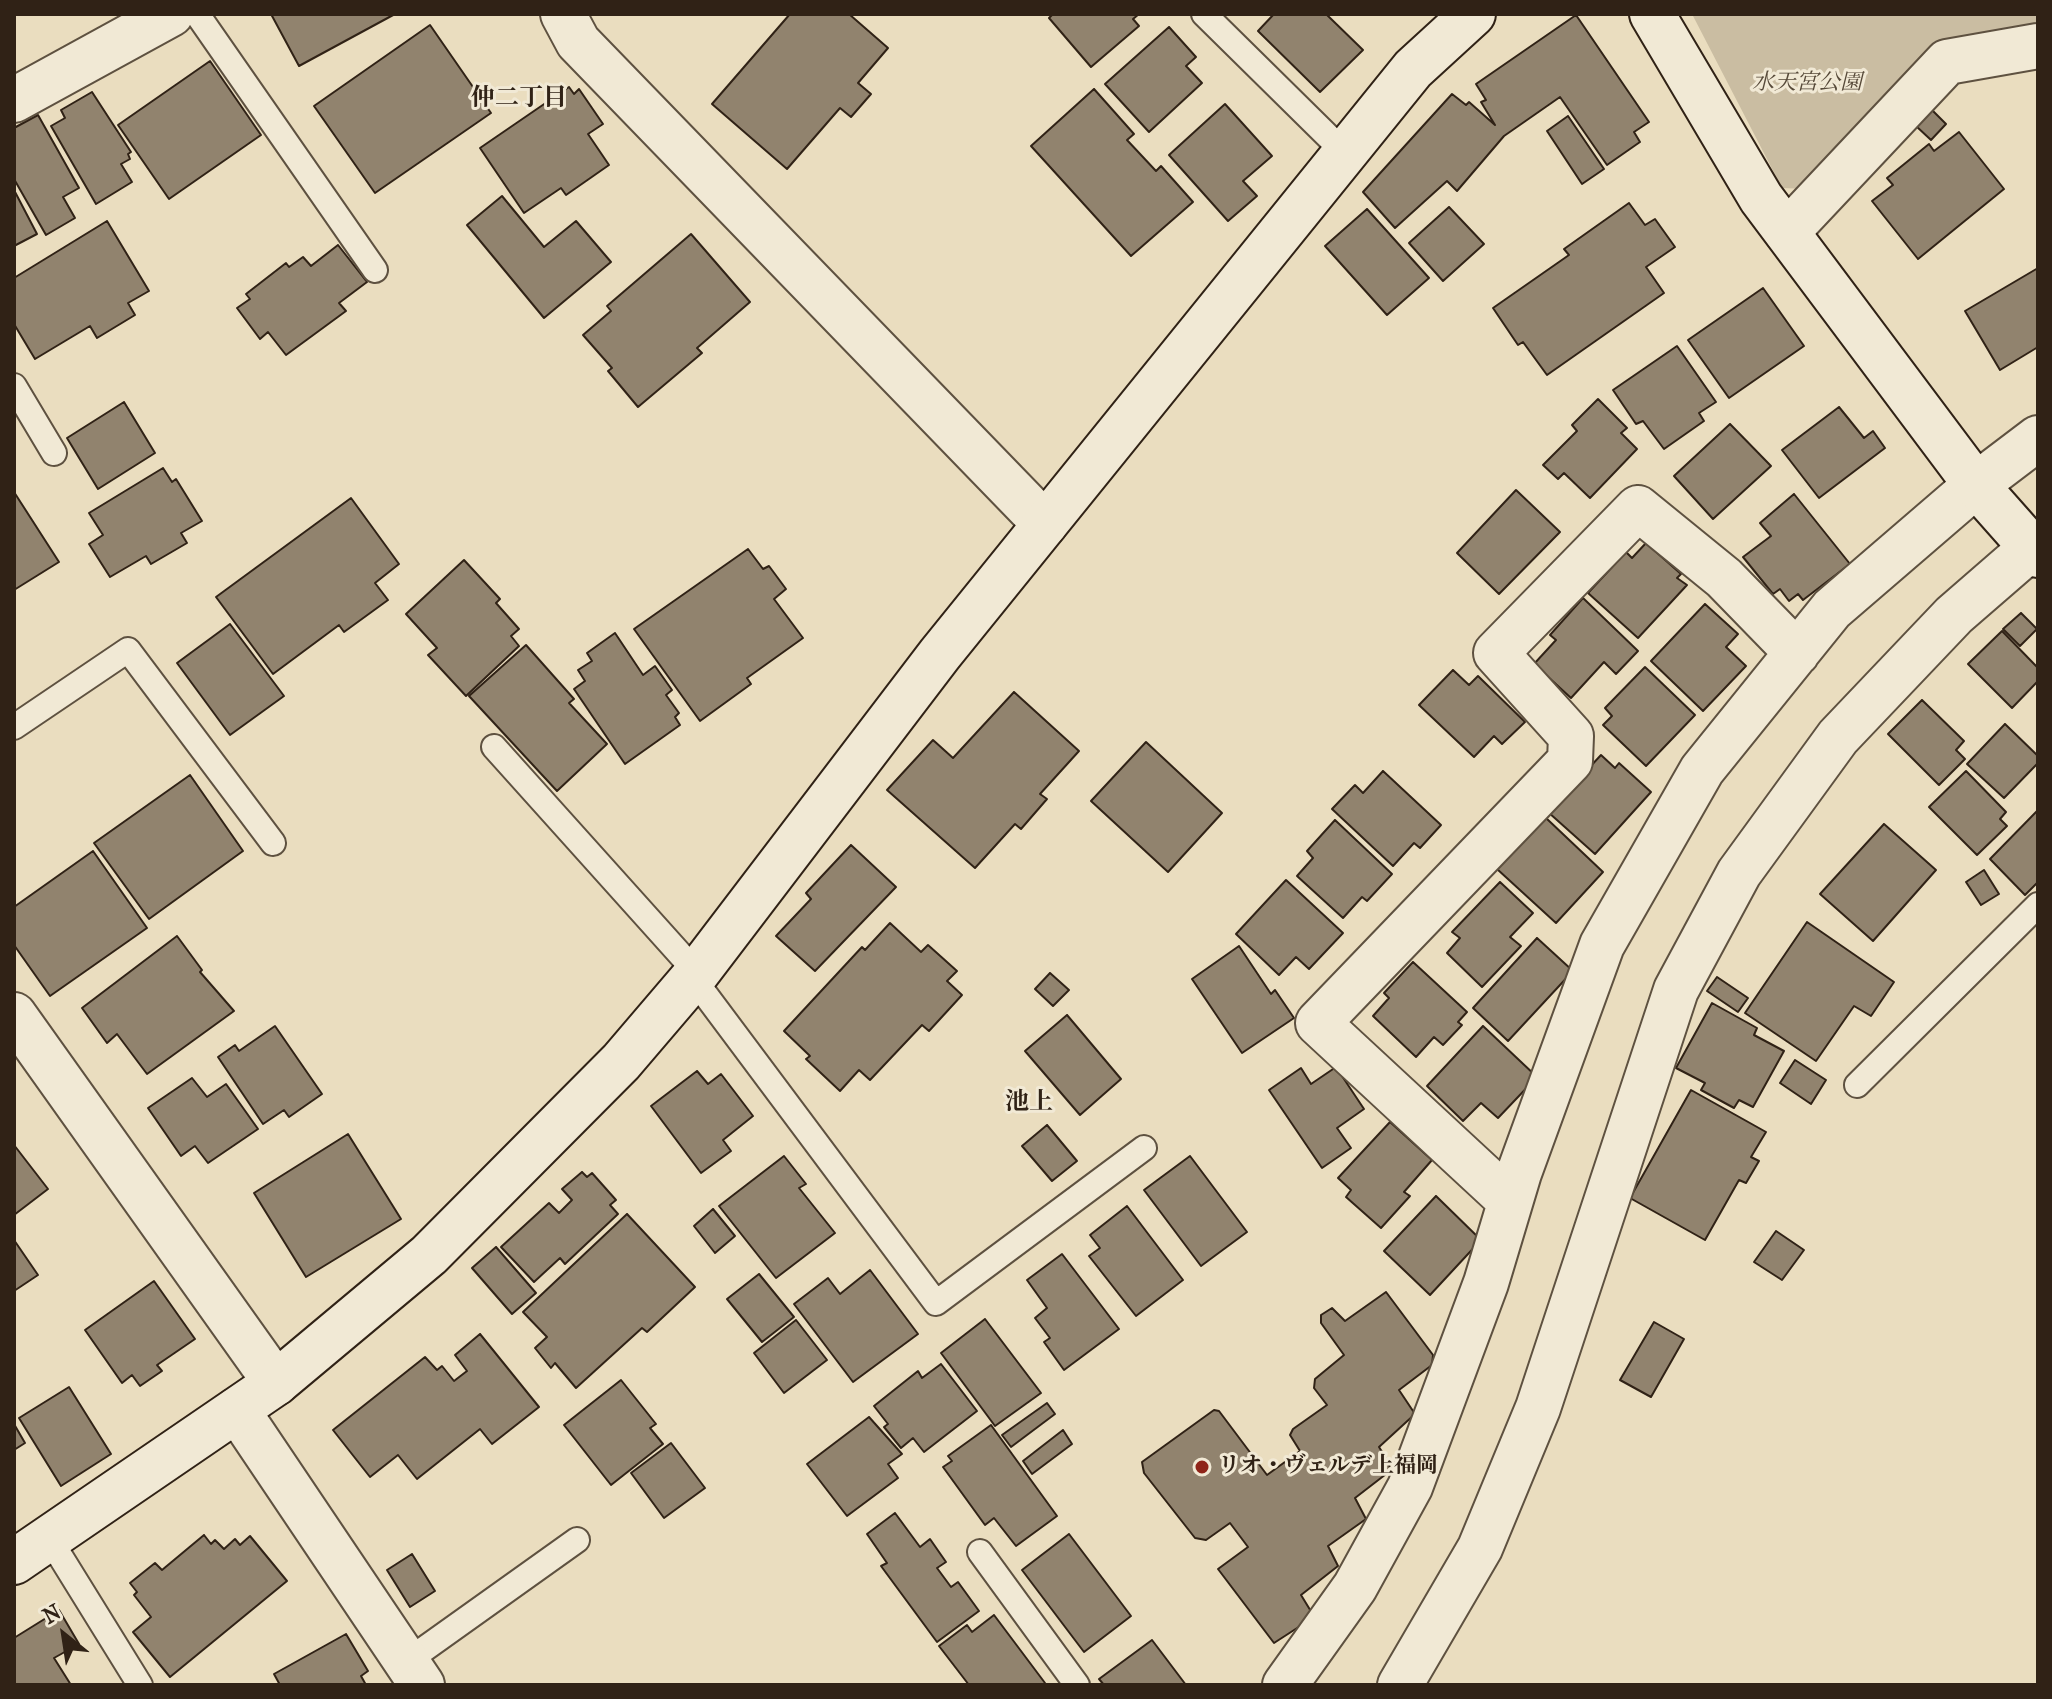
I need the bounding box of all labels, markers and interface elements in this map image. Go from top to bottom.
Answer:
park label: 水天宮公園 [1752,71,1862,97]
district label: 仲二丁目 [471,85,567,113]
district label: 池上 [1005,1089,1053,1117]
place label: リオ・ヴェルデ上福岡 [1218,1454,1438,1480]
marker: リオ・ヴェルデ上福岡 [1193,1458,1211,1476]
north arrow [24,1595,104,1675]
text: N [38,1599,66,1630]

